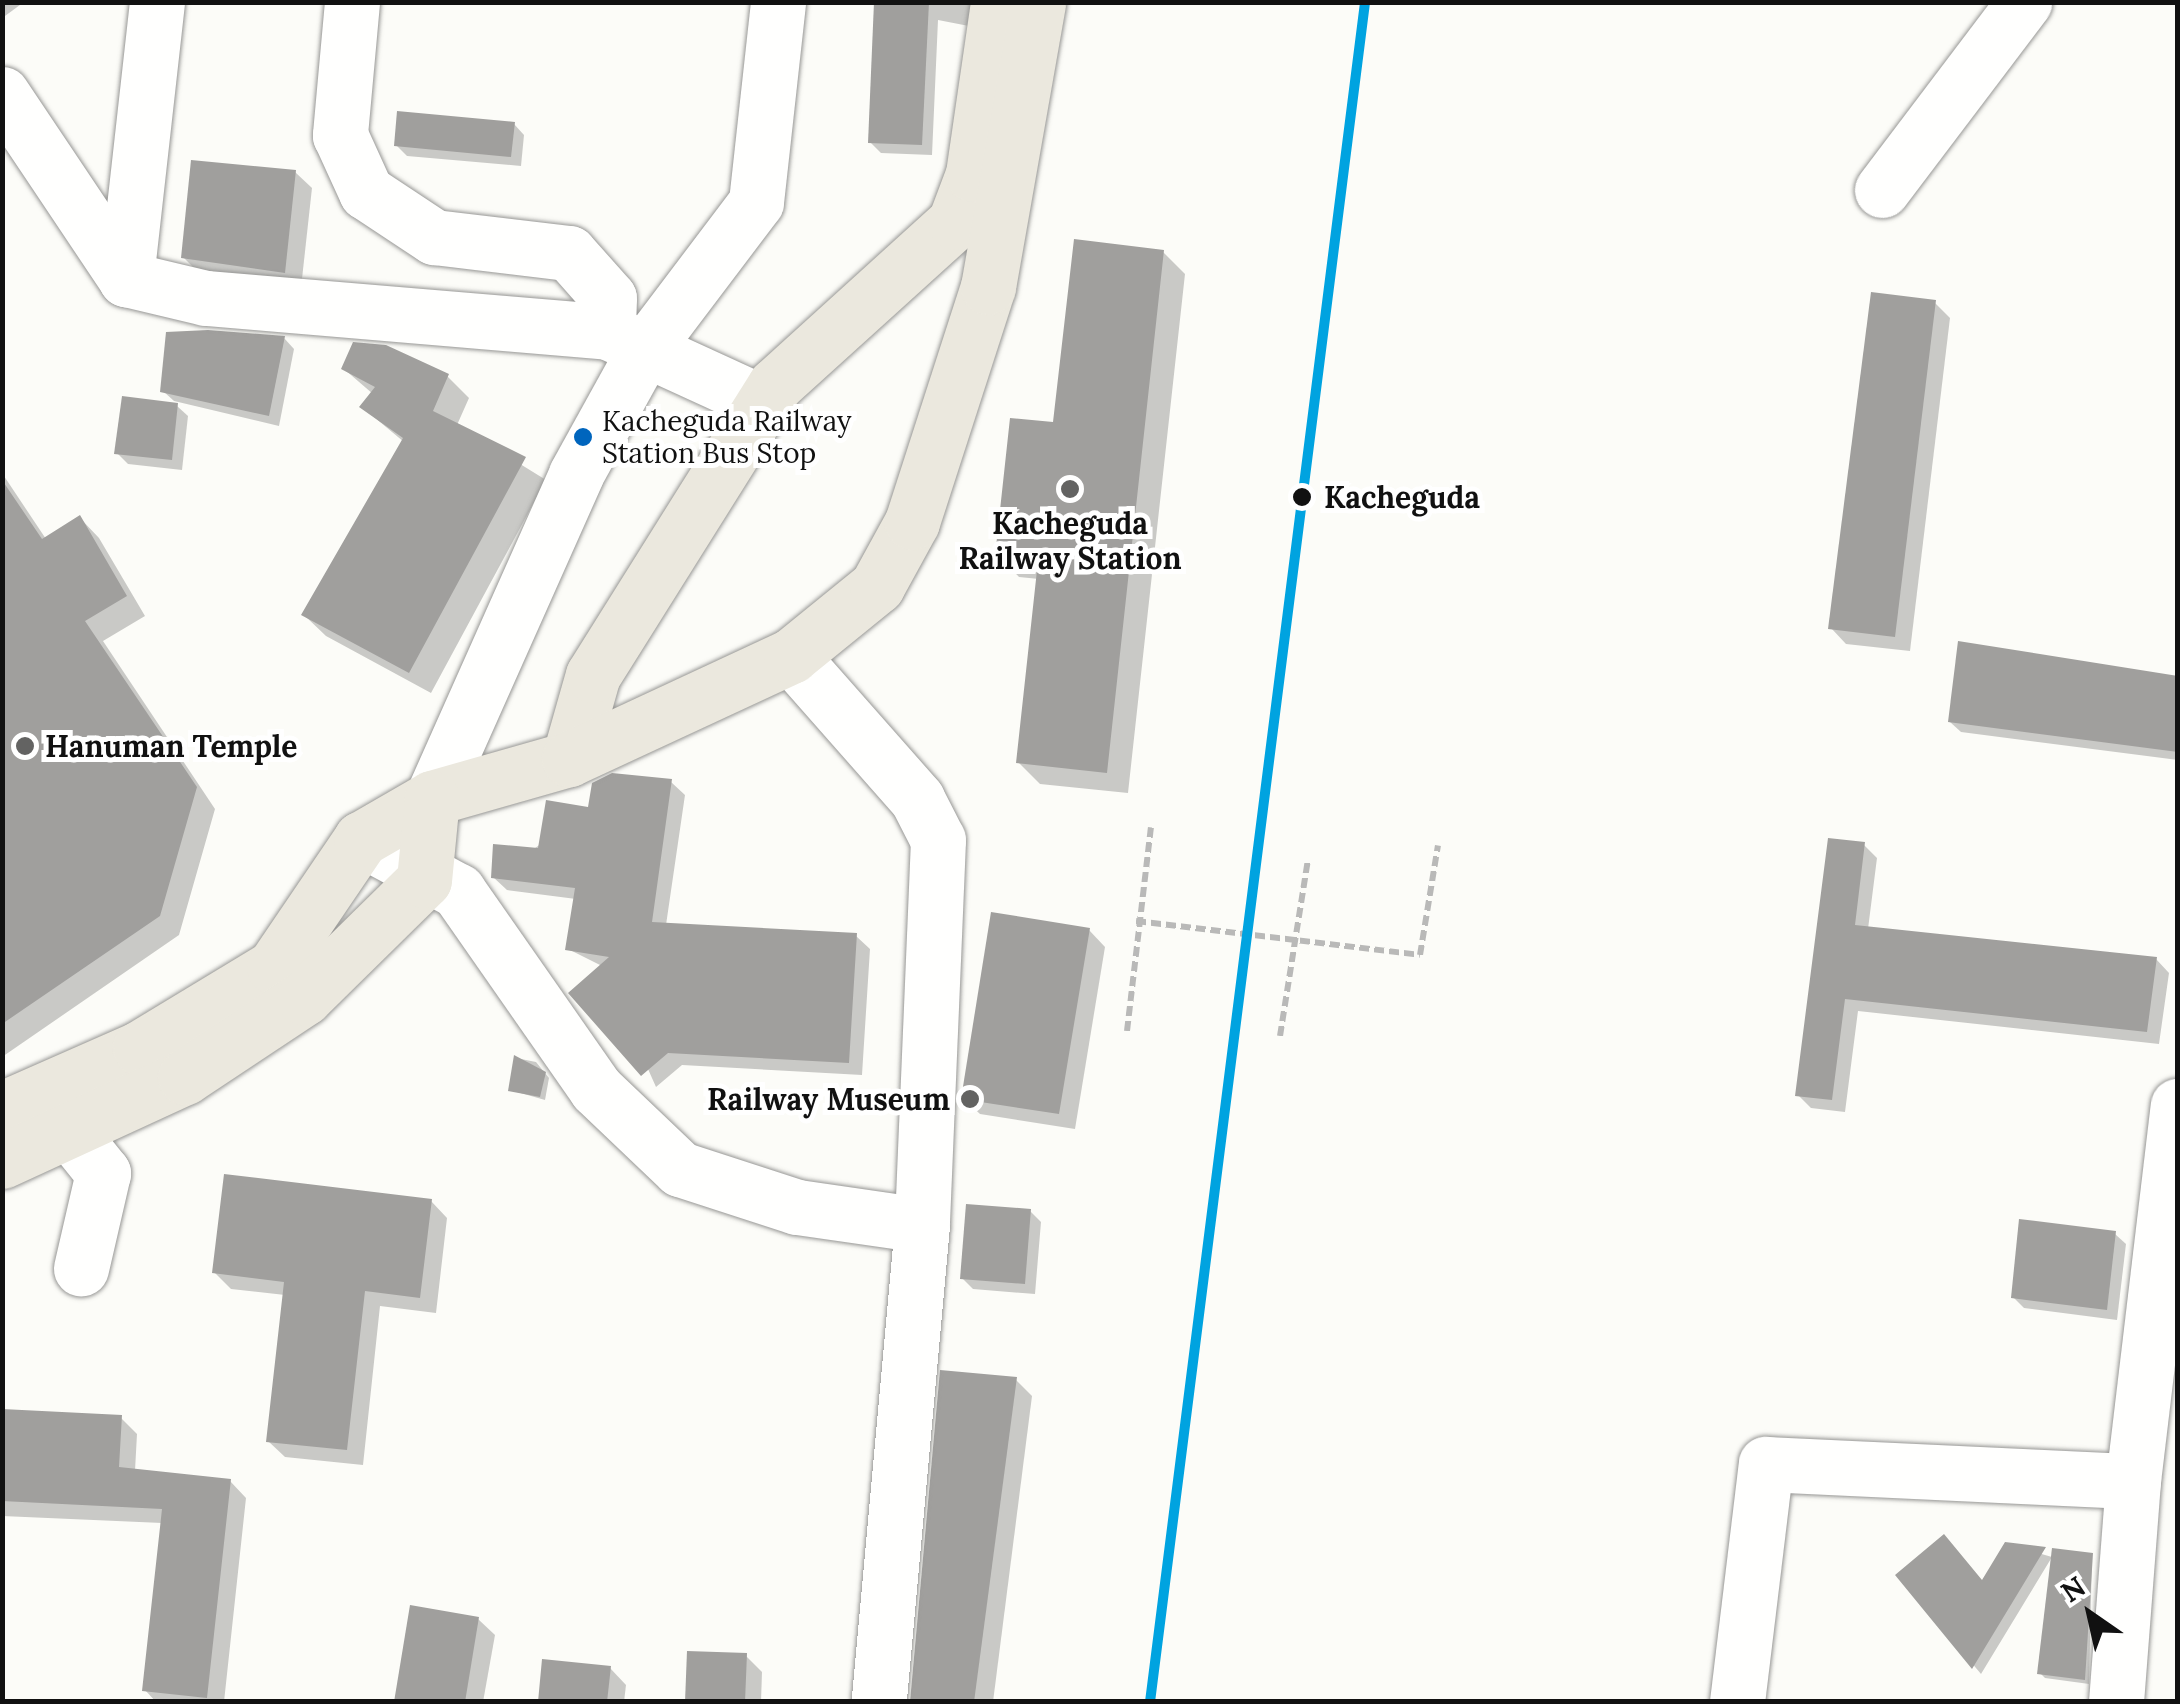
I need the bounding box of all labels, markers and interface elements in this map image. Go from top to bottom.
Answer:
place label: Kacheguda Railway Station Bus Stop [602,404,852,470]
marker: Kacheguda Railway Station Bus Stop [573,427,593,447]
marker: Kacheguda Railway Station [1059,478,1081,500]
place label: Kacheguda [1324,479,1480,515]
marker: Kacheguda [1289,484,1315,510]
place label: Kacheguda Railway Station [958,505,1182,576]
place label: Hanuman Temple [45,728,297,764]
marker: Hanuman Temple [14,735,36,757]
place label: Railway Museum [707,1081,950,1117]
marker: Railway Museum [959,1088,981,1110]
north arrow [2040,1564,2140,1664]
text: N [2054,1568,2092,1610]

